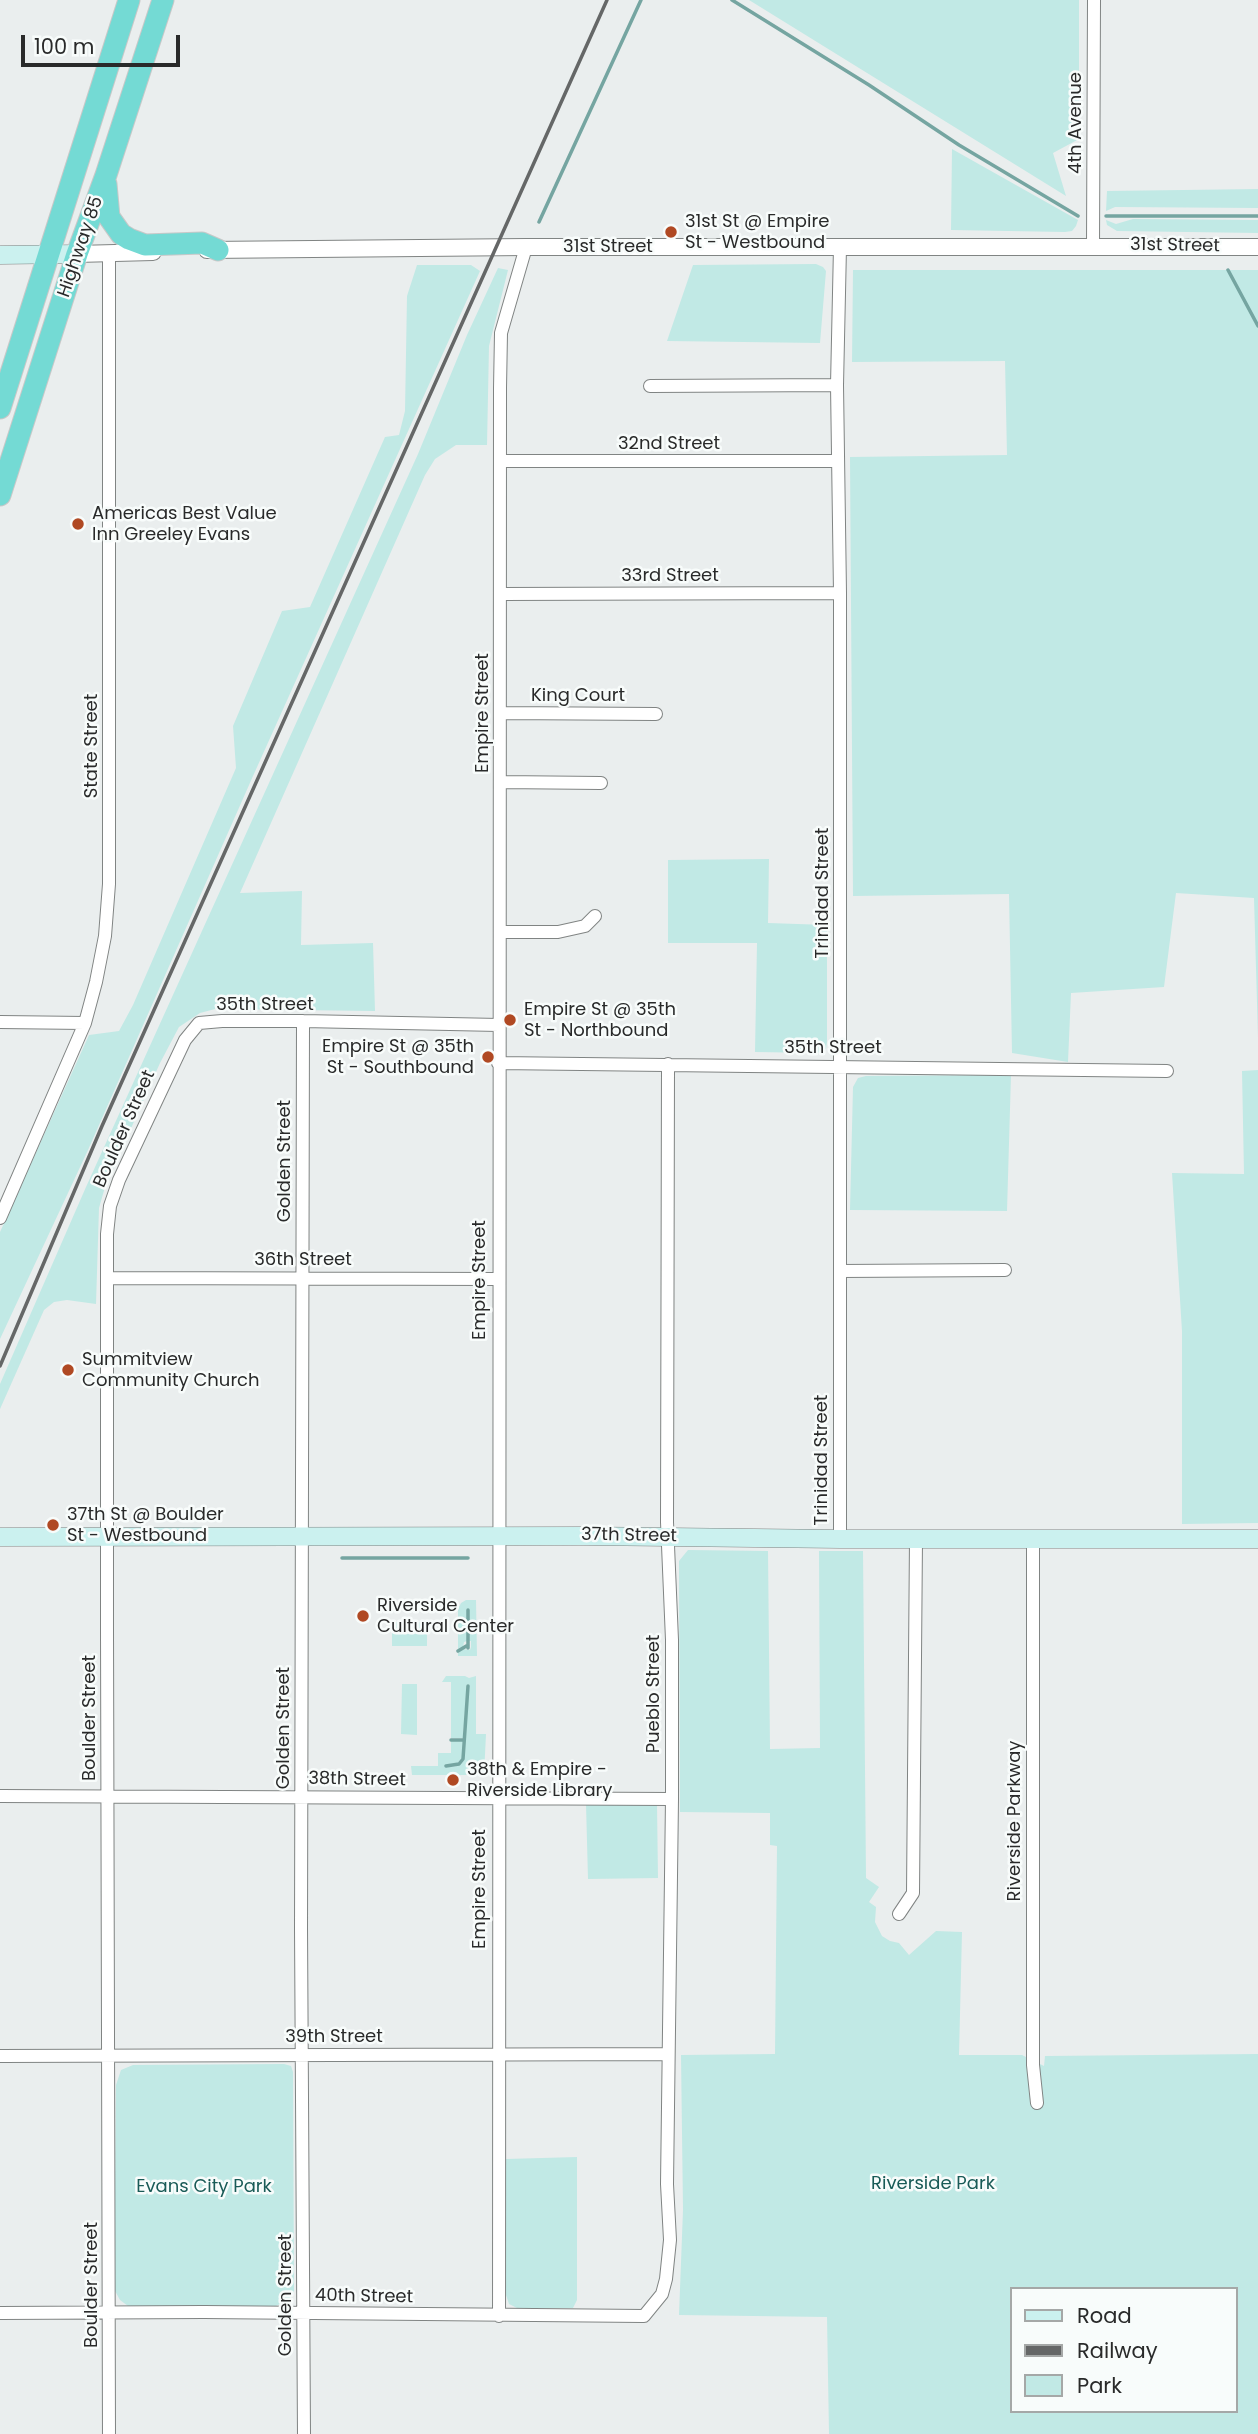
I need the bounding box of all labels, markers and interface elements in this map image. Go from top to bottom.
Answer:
scale bar [24,21,184,65]
text: 100 m [34,32,94,61]
street label: 4th Avenue [1065,72,1087,174]
street label: Highway 85 [54,194,108,300]
place label: 31st St @ Empire St - Westbound [685,211,829,254]
marker: 31st St @ Empire St - Westbound [663,224,679,240]
street label: 31st Street [1130,234,1220,258]
street label: 31st Street [563,236,653,258]
street label: 32nd Street [618,433,720,455]
place label: Americas Best Value Inn Greeley Evans [92,503,277,546]
marker: Americas Best Value Inn Greeley Evans [70,516,86,532]
street label: 33rd Street [621,565,719,587]
street label: Empire Street [472,653,494,773]
street label: King Court [531,685,625,707]
street label: State Street [81,694,103,798]
street label: Trinidad Street [812,828,834,958]
street label: 35th Street [216,994,314,1016]
place label: Empire St @ 35th St - Northbound [524,999,676,1042]
marker: Empire St @ 35th St - Northbound [502,1012,518,1028]
place label: Empire St @ 35th St - Southbound [322,1036,474,1078]
street label: 35th Street [784,1037,882,1059]
marker: Empire St @ 35th St - Southbound [480,1049,496,1065]
street label: Boulder Street [89,1067,161,1191]
street label: Golden Street [274,1100,296,1222]
street label: Empire Street [469,1220,491,1340]
street label: 36th Street [254,1249,352,1271]
place label: Summitview Community Church [82,1349,260,1392]
marker: Summitview Community Church [60,1362,76,1378]
street label: Trinidad Street [811,1395,833,1525]
place label: 37th St @ Boulder St - Westbound [67,1504,224,1546]
marker: 37th St @ Boulder St - Westbound [45,1517,61,1533]
street label: 37th Street [581,1524,677,1548]
place label: Riverside Cultural Center [377,1595,514,1638]
marker: Riverside Cultural Center [355,1608,371,1624]
street label: Pueblo Street [643,1635,665,1753]
street label: Boulder Street [79,1655,101,1781]
street label: Golden Street [273,1667,295,1789]
street label: Riverside Parkway [1004,1741,1026,1901]
place label: 38th & Empire - Riverside Library [467,1759,612,1802]
street label: 38th Street [308,1768,406,1792]
marker: 38th & Empire - Riverside Library [445,1772,461,1788]
street label: Empire Street [469,1829,491,1949]
street label: 39th Street [285,2026,383,2048]
park label: Riverside Park [871,2173,995,2195]
park label: Evans City Park [136,2176,272,2198]
street label: Boulder Street [81,2222,103,2348]
street label: Golden Street [275,2234,297,2356]
street label: 40th Street [315,2285,413,2309]
legend [1010,2287,1237,2413]
text: Road [1077,2301,1132,2330]
text: Railway [1077,2336,1158,2365]
text: Park [1077,2371,1122,2400]

